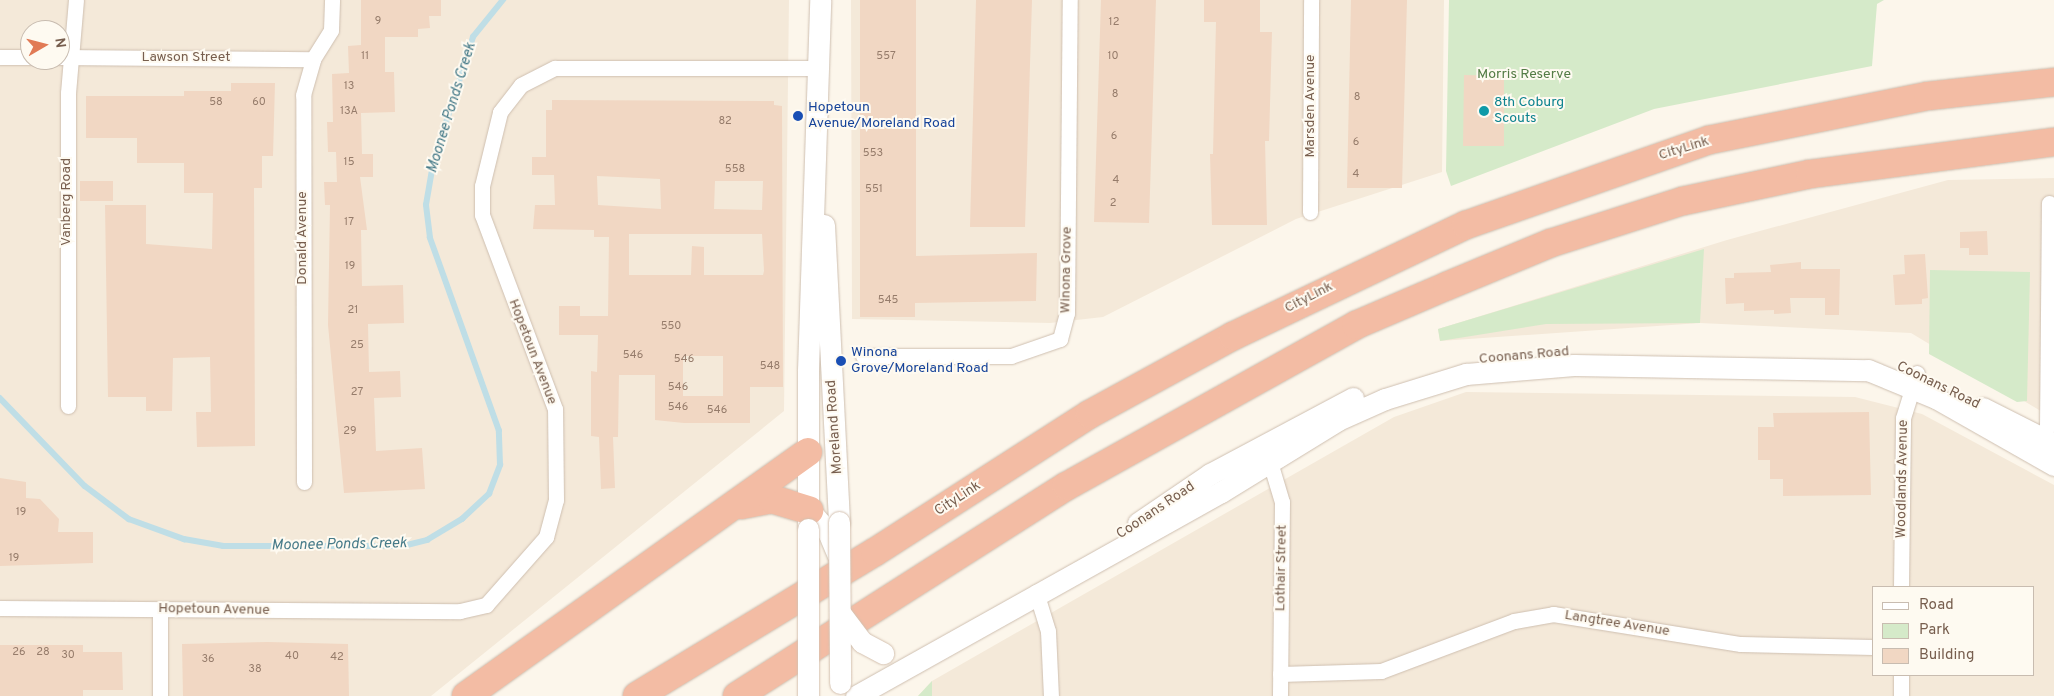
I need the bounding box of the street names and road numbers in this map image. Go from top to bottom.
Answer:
street label: Lawson Street [142,50,230,66]
street label: Marsden Avenue [1303,54,1319,158]
street label: CityLink [1657,133,1711,165]
street label: Vanberg Road [59,158,75,246]
street label: Donald Avenue [295,191,311,285]
street label: Winona Grove [1058,226,1076,314]
street label: CityLink [1282,279,1336,317]
street label: Hopetoun Avenue [504,297,560,407]
street label: Coonans Road [1478,344,1570,368]
street label: Coonans Road [1894,359,1982,413]
street label: Moreland Road [823,379,847,475]
street label: Woodlands Avenue [1894,419,1912,539]
street label: CityLink [932,478,984,520]
street label: Coonans Road [1114,479,1198,543]
street label: Lothair Street [1273,525,1291,611]
street label: Hopetoun Avenue [158,601,270,619]
street label: Langtree Avenue [1563,607,1671,641]

